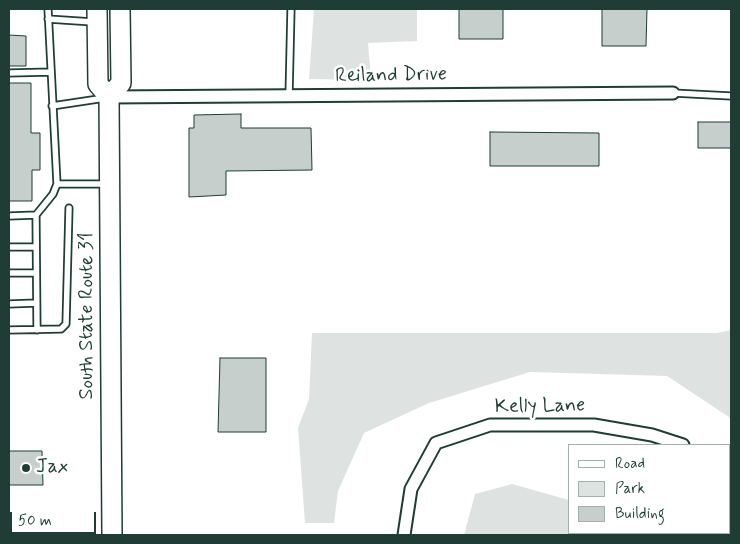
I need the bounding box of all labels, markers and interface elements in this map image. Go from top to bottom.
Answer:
street label: Reiland Drive [335,63,447,89]
street label: South State Route 31 [76,233,100,399]
street label: Kelly Lane [495,394,585,420]
legend [568,444,730,534]
text: Road [615,454,645,474]
place label: Jax [36,456,68,480]
marker: Jax [20,462,32,474]
text: Park [615,479,645,499]
scale bar [12,502,99,534]
text: Building [615,504,665,524]
text: 50 m [18,511,52,531]

